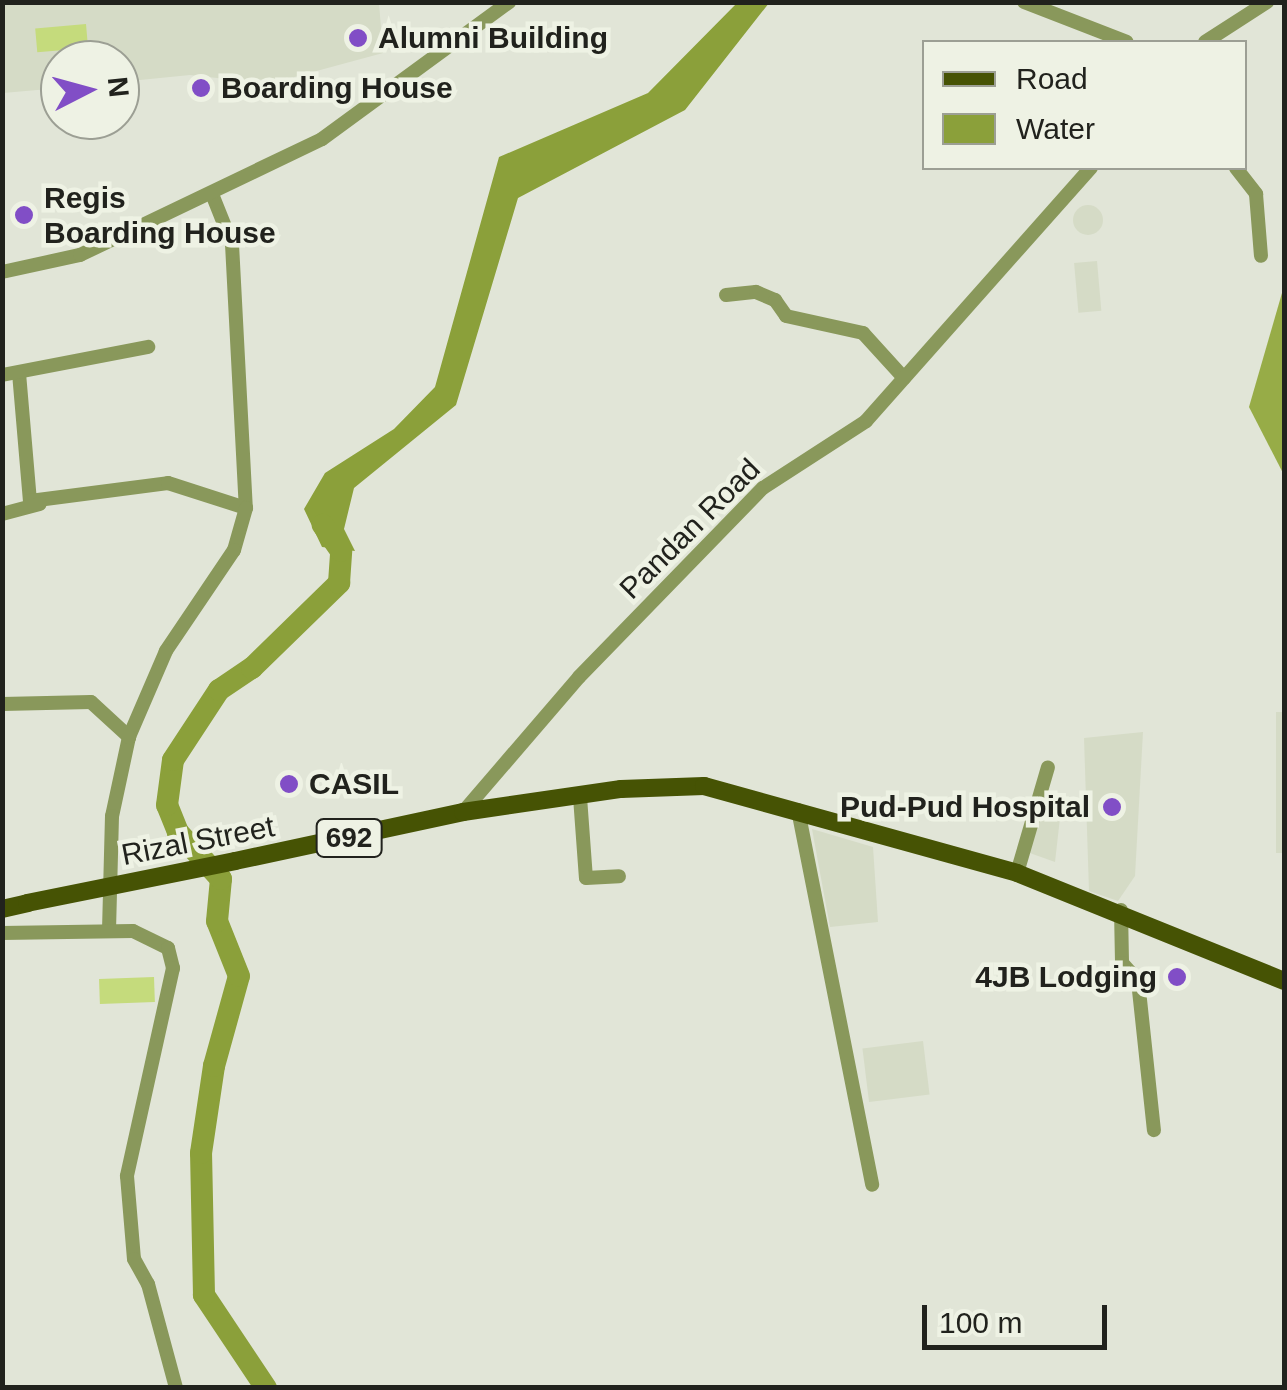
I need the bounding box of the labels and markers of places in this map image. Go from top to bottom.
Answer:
place label: Alumni Building [378,20,608,56]
marker: Alumni Building [347,27,369,49]
place label: Boarding House [221,70,453,106]
marker: Boarding House [190,77,212,99]
place label: Regis Boarding House [44,180,276,250]
marker: Regis Boarding House [13,204,35,226]
place label: CASIL [309,766,399,802]
marker: CASIL [278,773,300,795]
place label: Pud-Pud Hospital [840,789,1090,825]
marker: Pud-Pud Hospital [1099,794,1125,820]
place label: 4JB Lodging [975,959,1157,995]
marker: 4JB Lodging [1166,966,1188,988]

